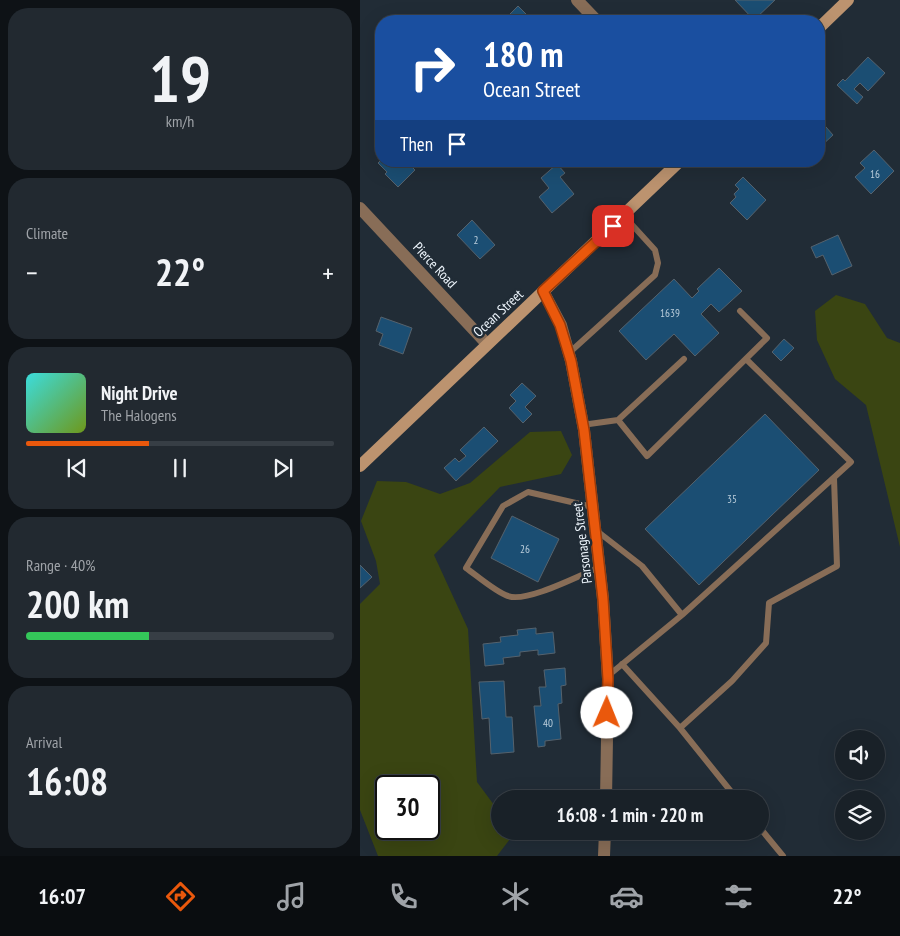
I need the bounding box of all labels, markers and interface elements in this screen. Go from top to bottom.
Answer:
text: 180 m [483,31,564,77]
icon: right [400,35,465,100]
text: 19 [149,36,211,120]
text: Ocean Street [483,75,580,103]
text: km/h [166,111,194,131]
icon: arrive [443,130,471,158]
text: Then [400,132,433,156]
house number: 16 [870,167,880,181]
pin [592,205,634,247]
icon: arrive [599,212,627,240]
text: Climate [26,223,68,243]
house number: 2 [474,233,479,247]
street label: Pierce Road [409,238,461,292]
text: 22° [155,247,205,296]
text: − [26,254,38,291]
text: + [322,254,334,291]
street label: Ocean Street [469,285,527,341]
house number: 1639 [660,306,680,320]
text: Night Drive [101,381,178,405]
text: The Halogens [101,405,177,425]
icon: previous [63,454,91,482]
icon: pause [166,454,194,482]
icon: next [269,454,297,482]
house number: 35 [727,492,737,506]
street label: Parsonage Street [568,501,596,585]
house number: 26 [520,542,530,556]
text: Range · 40% [26,555,95,575]
text: 200 km [26,579,129,628]
position arrow [580,686,632,738]
house number: 40 [543,716,553,730]
map controls [835,730,885,840]
button: sound [835,730,885,780]
text: Arrival [26,732,62,752]
text: 16:08 [26,756,108,805]
speed limit sign: 30 [375,775,440,840]
button: layers [835,790,885,840]
text: 16:08 · 1 min · 220 m [557,803,703,827]
icon: directions [163,879,198,914]
icon: music [274,879,309,914]
icon: phone [386,879,421,914]
icon: climate [498,879,533,914]
icon: car [609,879,644,914]
icon: filters [721,879,756,914]
text: 16:07 [38,882,86,910]
text: 22° [833,882,862,910]

